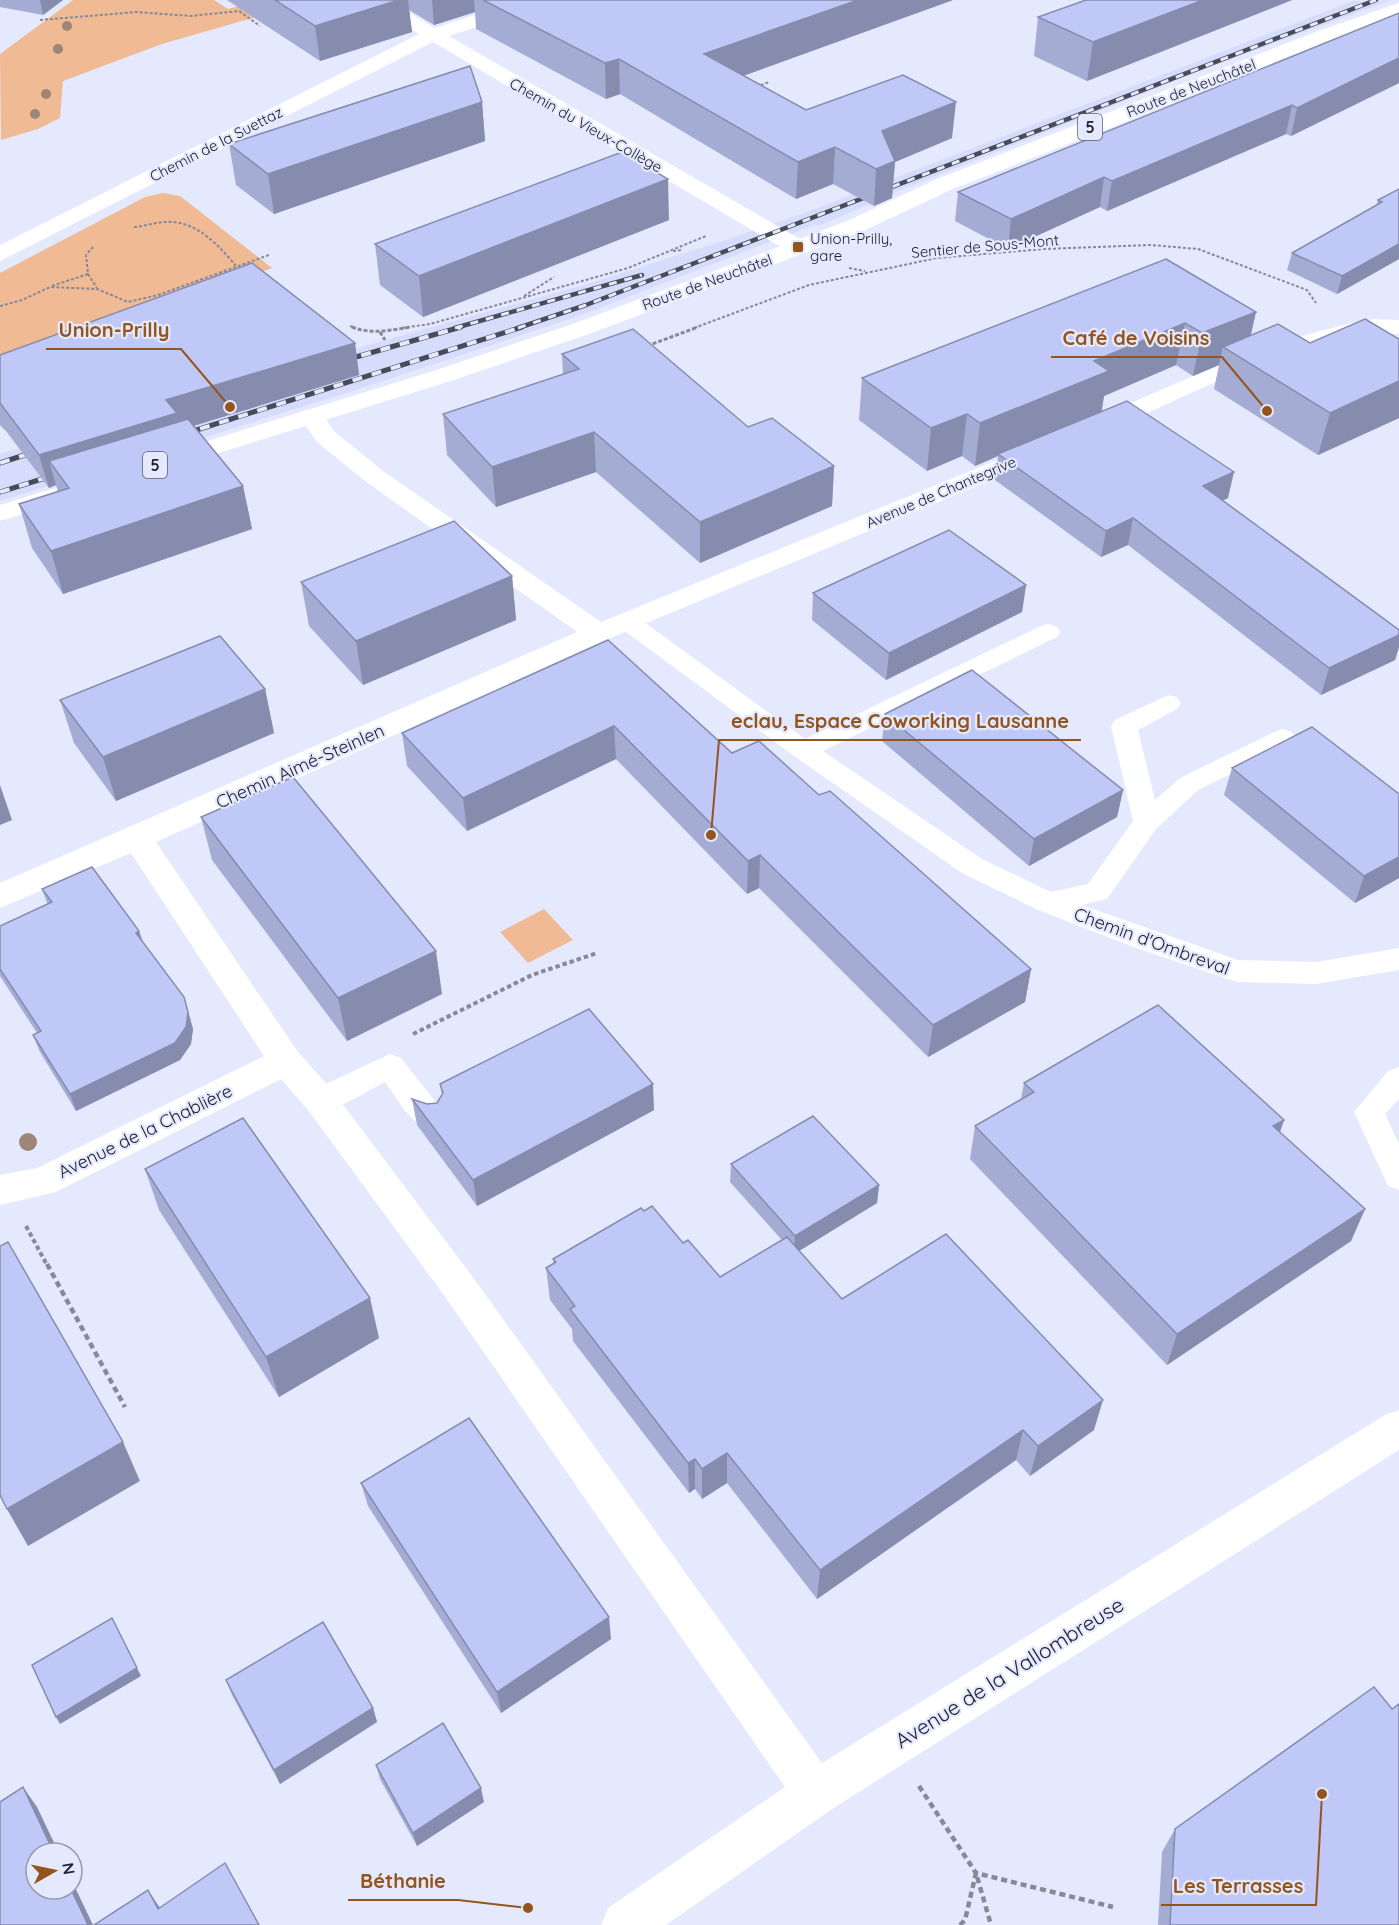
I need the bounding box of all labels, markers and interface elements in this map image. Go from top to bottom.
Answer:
street label: Route de Neuchâtel [1124,55,1258,121]
street label: Chemin du Vieux-Collège [506,73,666,177]
street label: Chemin de la Suettaz [146,102,286,186]
road number: 5 [1078,114,1102,140]
place label: Union-Prilly, gare [810,229,892,265]
street label: Sentier de Sous-Mont [910,230,1060,262]
marker: Union-Prilly, gare [791,240,805,254]
street label: Route de Neuchâtel [639,250,775,314]
callout: Union-Prilly [46,311,181,349]
text: Union-Prilly [59,317,169,342]
callout: Café de Voisins [1051,319,1222,357]
text: Café de Voisins [1063,325,1209,350]
road number: 5 [143,452,167,478]
street label: Avenue de Chantegrive [863,452,1019,532]
callout: eclau, Espace Coworking Lausanne [719,702,1081,740]
text: eclau, Espace Coworking Lausanne [731,708,1069,733]
street label: Chemin Aimé-Steinlen [212,718,388,814]
street label: Chemin d'Ombreval [1071,902,1233,980]
street label: Avenue de la Chablière [54,1079,236,1183]
street label: Avenue de la Vallombreuse [890,1591,1128,1753]
north arrow [24,1841,84,1901]
text: N [58,1861,80,1876]
callout: Béthanie [348,1862,458,1900]
callout: Les Terrasses [1161,1867,1316,1905]
text: Béthanie [360,1868,446,1893]
text: Les Terrasses [1173,1873,1303,1898]

